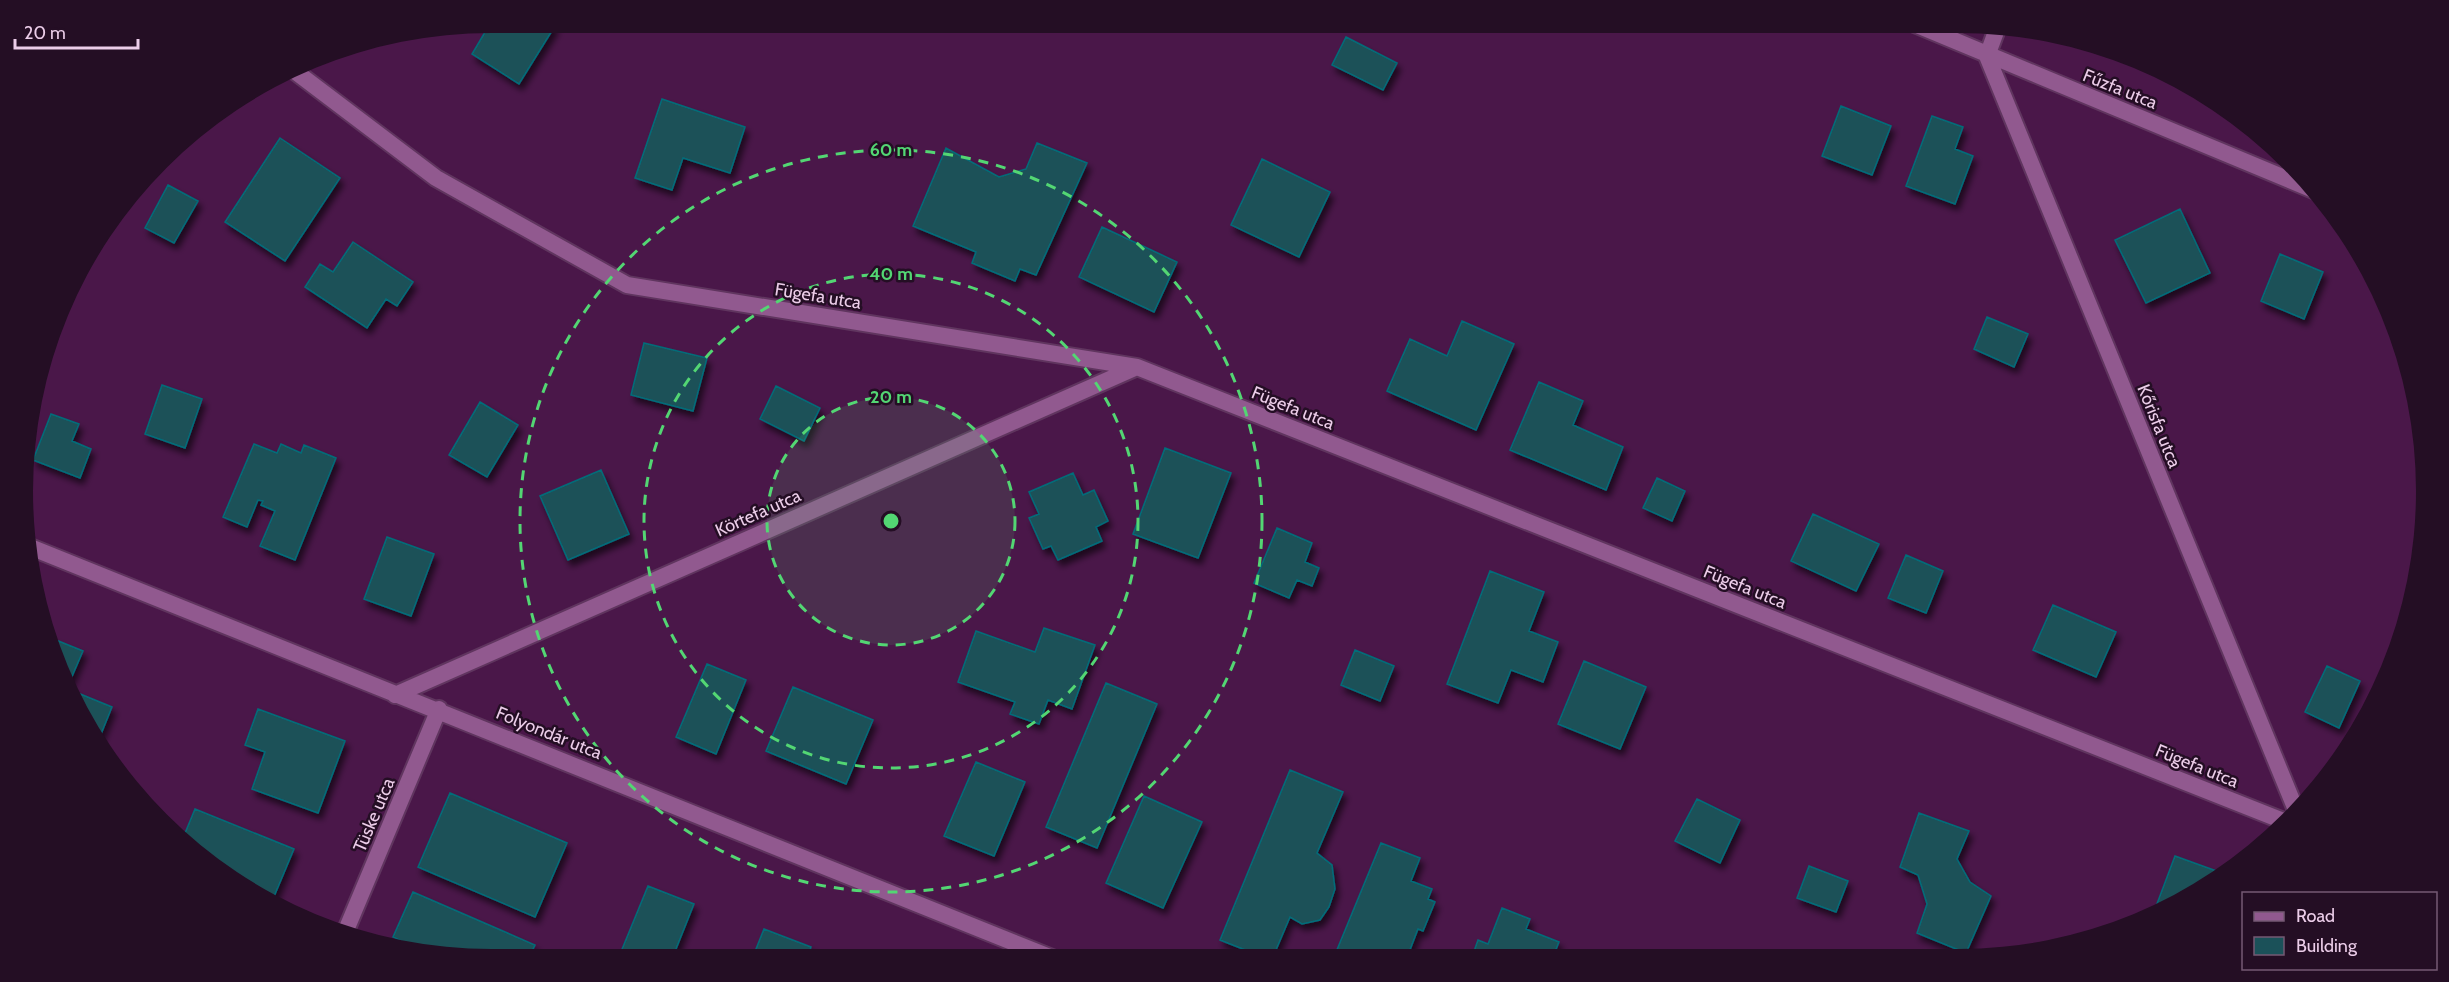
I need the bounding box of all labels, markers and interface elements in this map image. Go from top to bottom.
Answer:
scale bar [15,12,138,50]
text: 20 m [24,22,66,44]
street label: Fűzfa utca [2080,64,2161,114]
text: 60 m [870,139,912,161]
text: 40 m [869,263,913,285]
street label: Fügefa utca [773,278,863,314]
street label: Fügefa utca [1248,381,1338,435]
street label: Kőrisfa utca [2132,381,2186,471]
text: 20 m [870,386,912,408]
street label: Körtefa utca [712,484,804,542]
centre of rings [881,511,901,531]
street label: Fügefa utca [1700,560,1790,614]
street label: Folyondár utca [493,702,605,764]
street label: Fügefa utca [2152,739,2242,793]
street label: Tüske utca [349,774,400,855]
legend [2242,892,2437,970]
text: Road [2296,905,2335,927]
text: Building [2296,935,2358,957]

